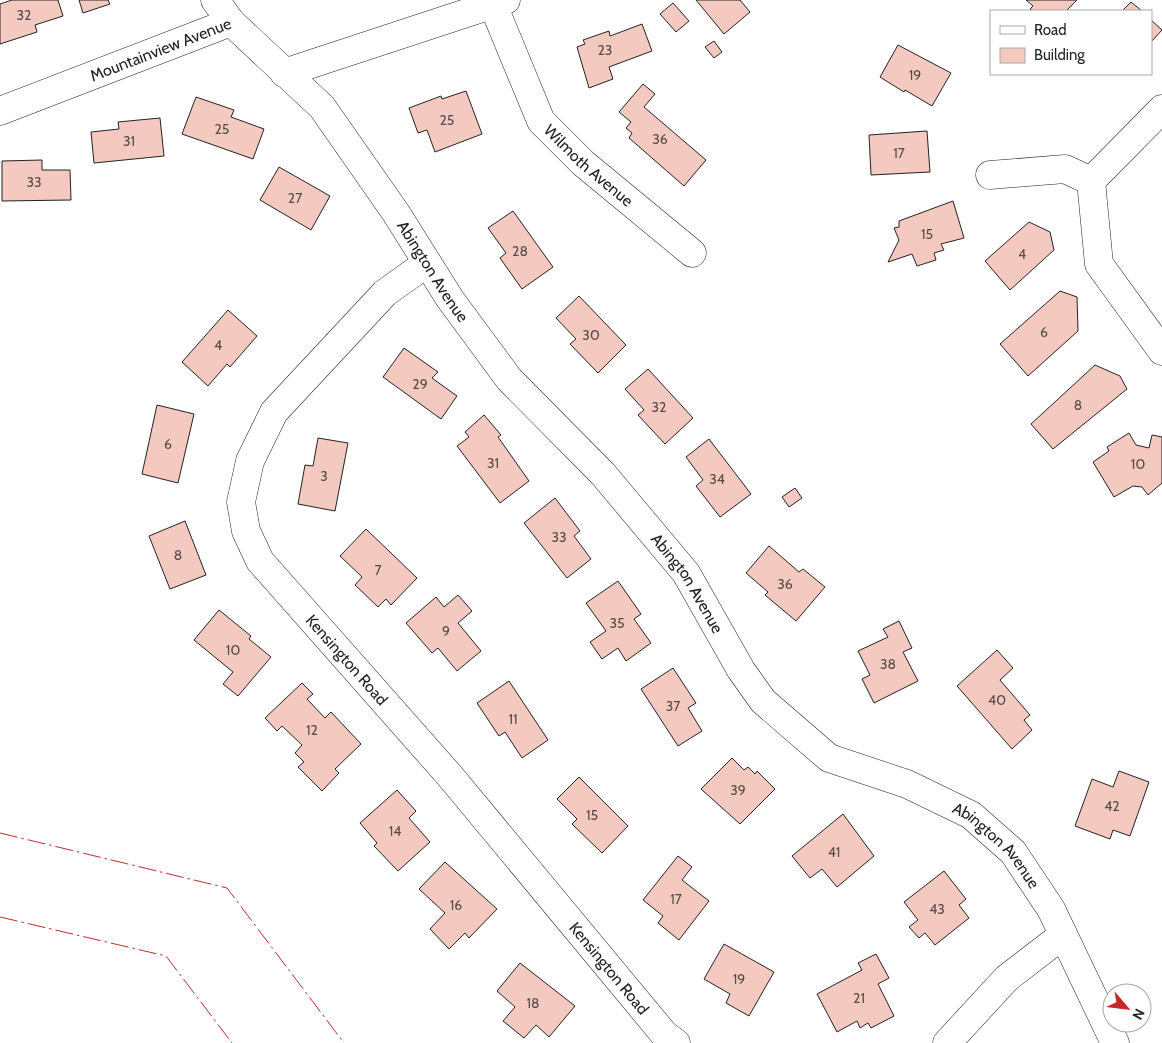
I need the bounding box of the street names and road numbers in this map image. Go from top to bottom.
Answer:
street label: Mountainview Avenue [87,13,234,85]
street label: Wilmoth Avenue [540,120,637,210]
street label: Abington Avenue [394,217,473,325]
street label: Abington Avenue [647,529,728,636]
street label: Kensington Road [302,611,392,709]
street label: Abington Avenue [950,798,1044,892]
street label: Kensington Road [566,918,653,1018]

